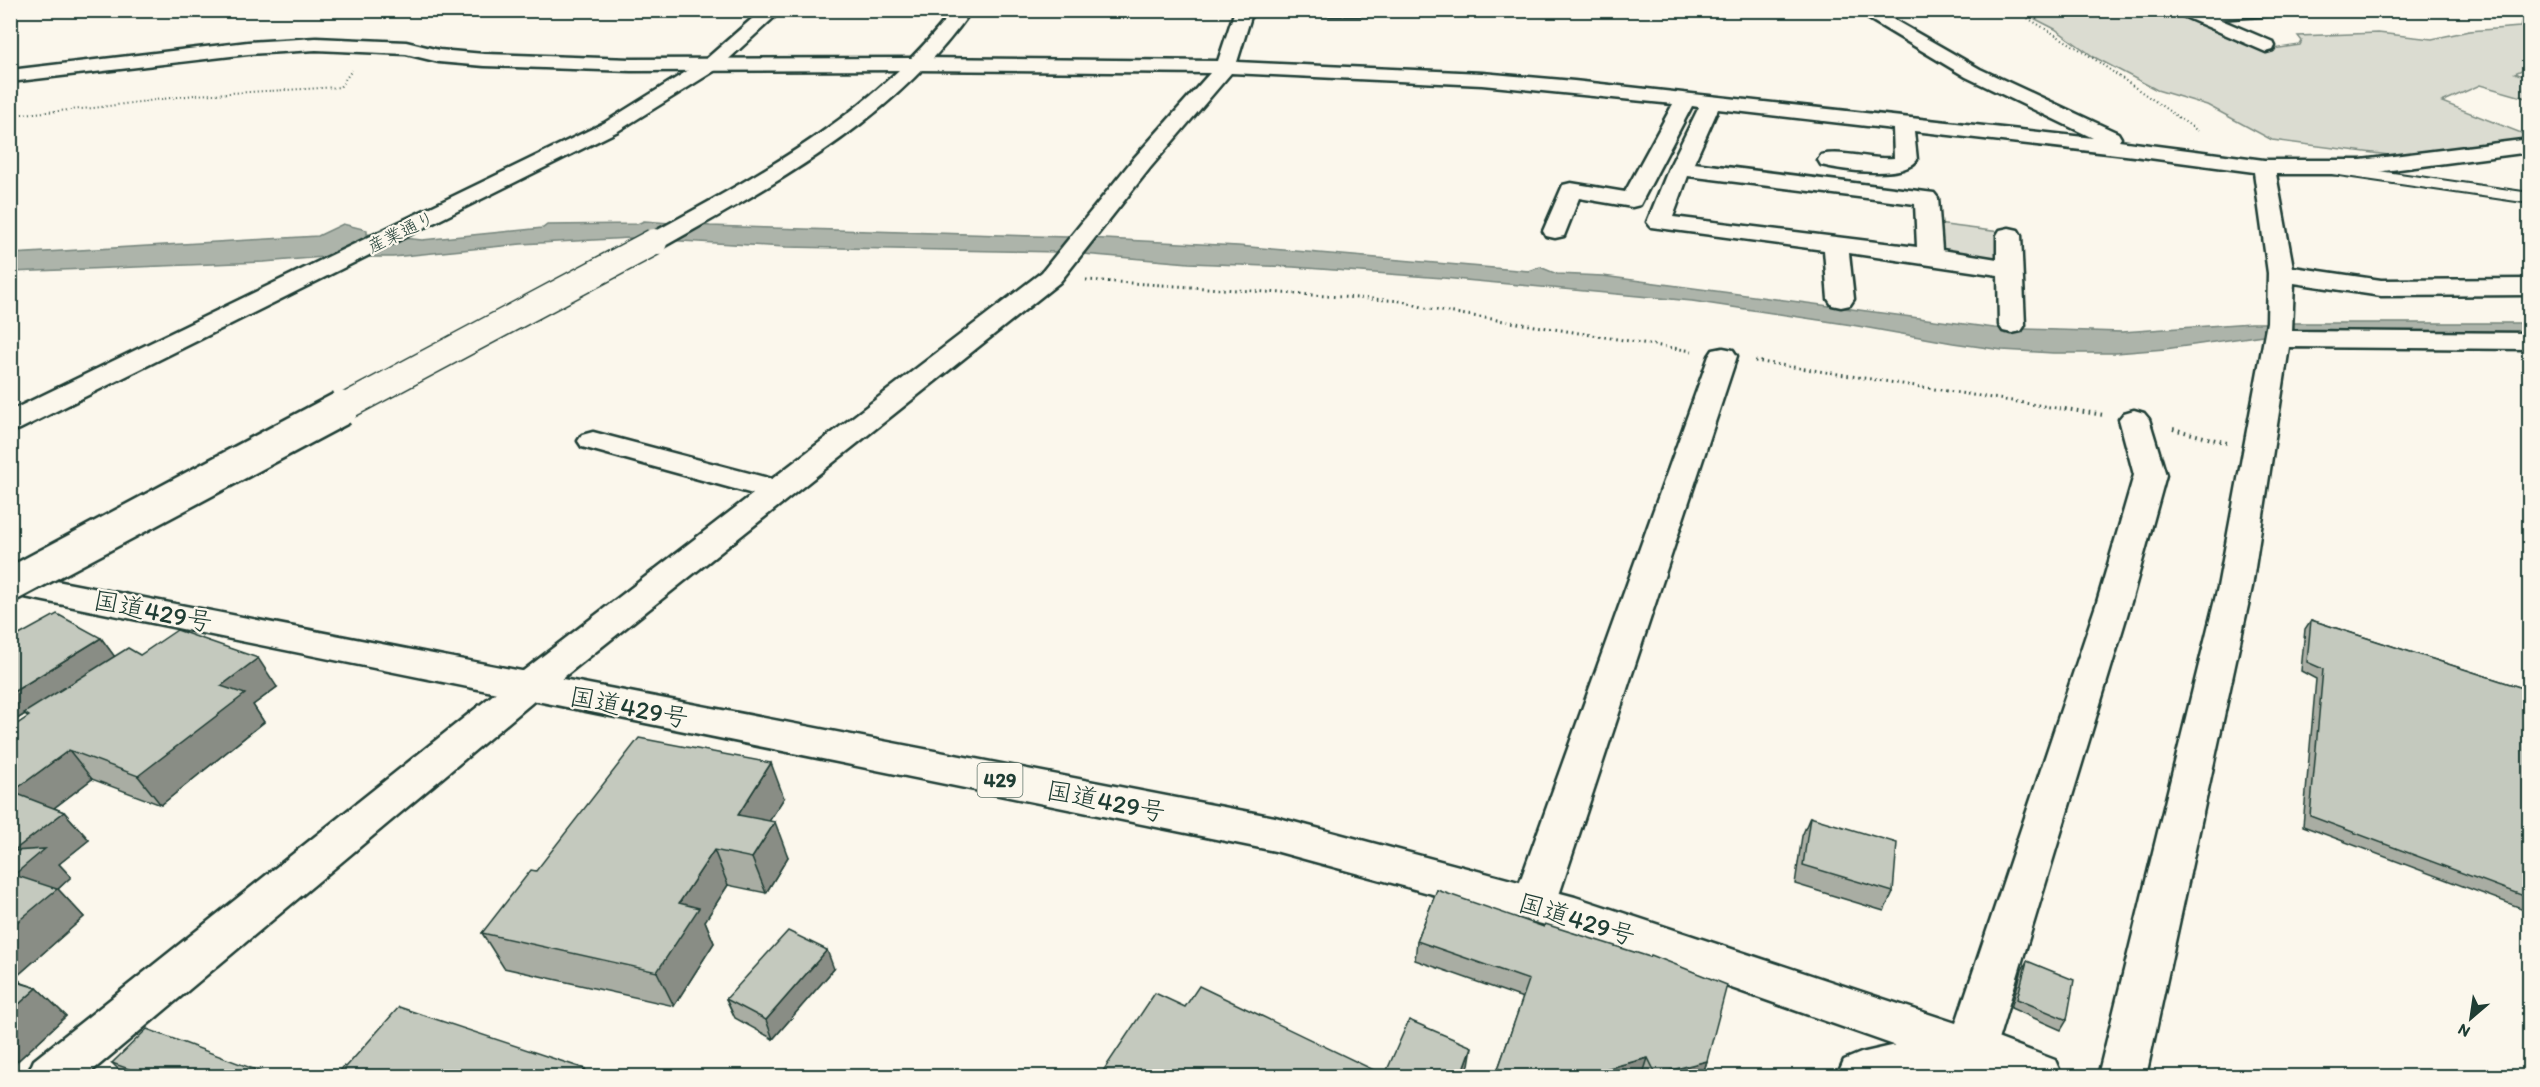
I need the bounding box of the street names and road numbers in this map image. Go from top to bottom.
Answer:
street label: 産業通り [364,206,438,258]
street label: 国道429号 [91,584,215,638]
street label: 国道429号 [567,680,691,734]
road number: 429 [978,763,1022,797]
street label: 国道429号 [1044,774,1168,828]
street label: 国道429号 [1515,886,1639,952]

